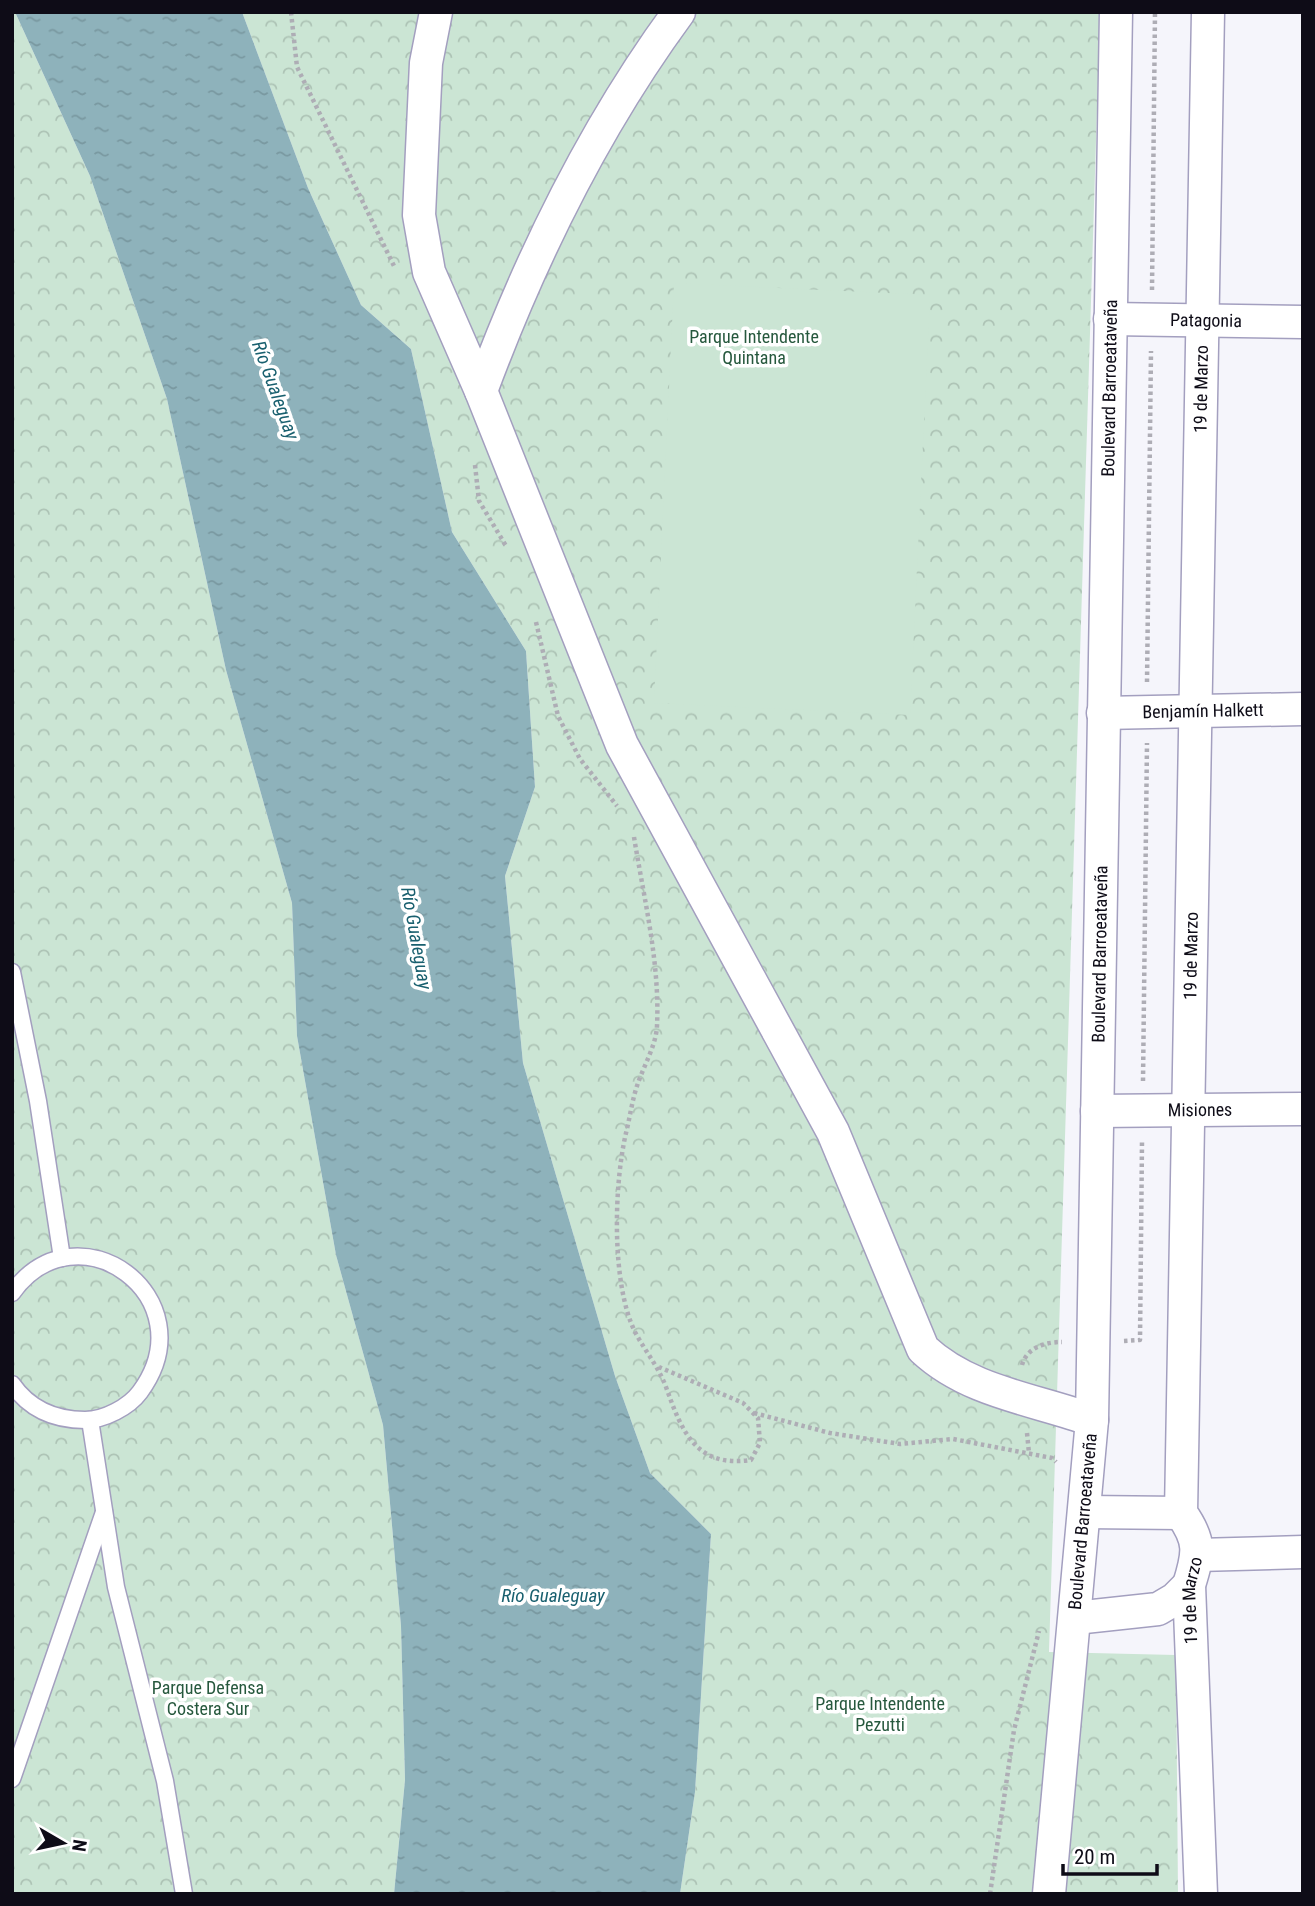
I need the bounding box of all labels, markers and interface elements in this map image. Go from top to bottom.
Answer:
street label: Boulevard Barroeataveña [1097,299,1121,477]
street label: Patagonia [1170,309,1242,331]
park label: Parque Intendente Quintana [689,326,819,368]
water label: Río Gualeguay [247,338,304,444]
street label: 19 de Marzo [1189,345,1212,433]
street label: Benjamín Halkett [1142,699,1264,722]
street label: Boulevard Barroeataveña [1087,865,1111,1043]
water label: Río Gualeguay [396,885,437,992]
street label: 19 de Marzo [1179,912,1202,1000]
street label: Misiones [1168,1099,1232,1120]
street label: Boulevard Barroeataveña [1064,1432,1101,1611]
street label: 19 de Marzo [1178,1555,1206,1645]
water label: Río Gualeguay [501,1584,606,1607]
park label: Parque Defensa Costera Sur [152,1677,264,1719]
park label: Parque Intendente Pezutti [815,1693,945,1735]
north arrow [28,1808,98,1878]
scale bar [1063,1832,1158,1876]
text: N [67,1838,92,1853]
text: 20 m [1074,1845,1115,1869]

